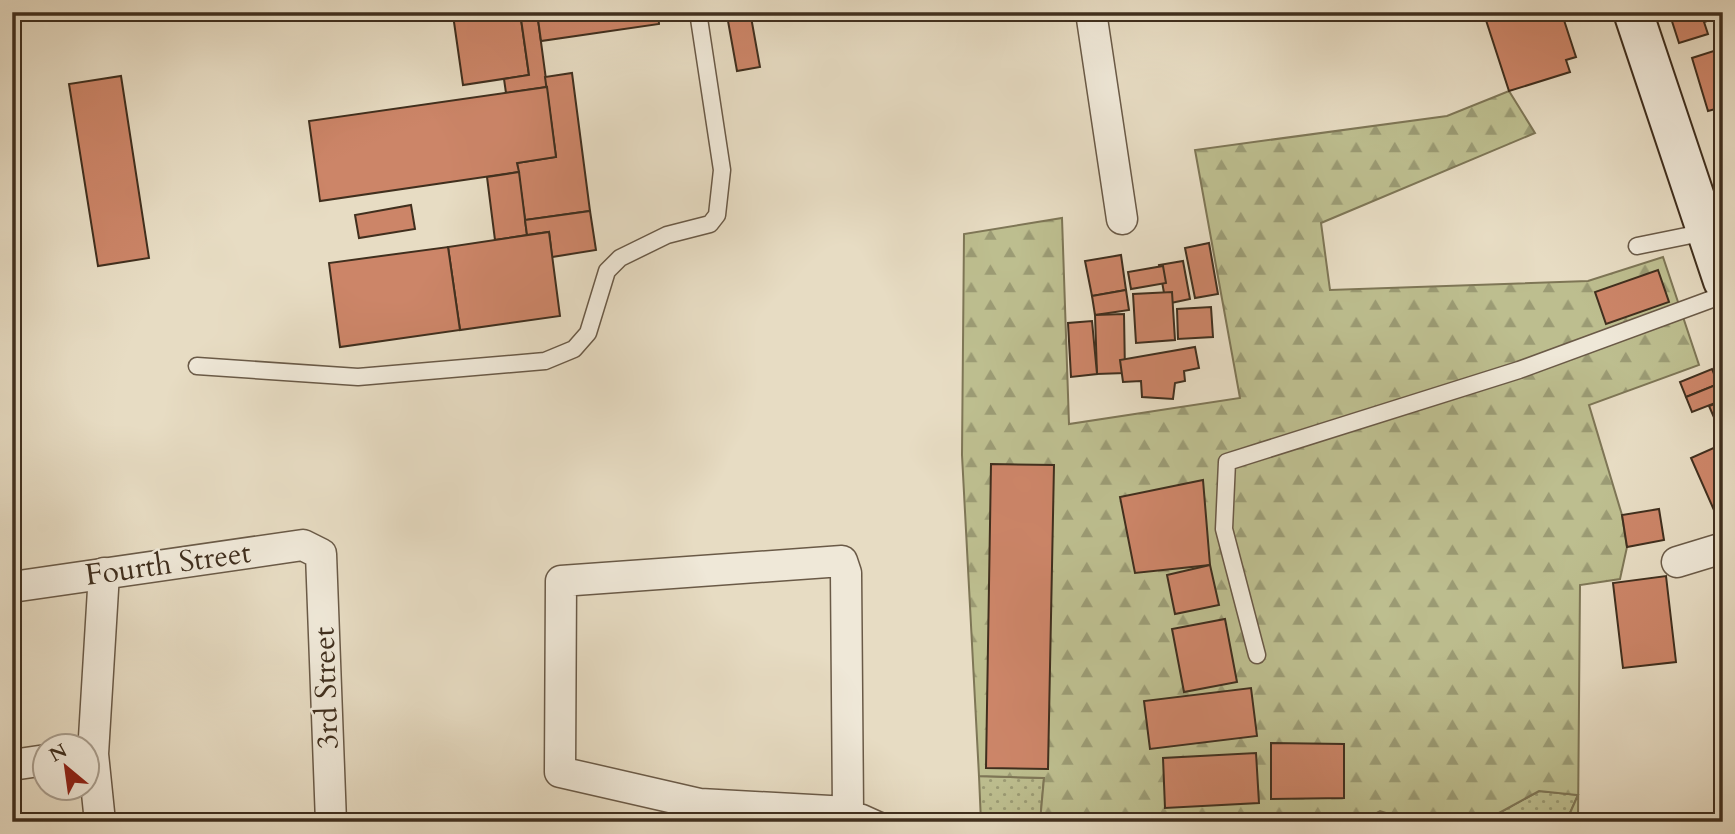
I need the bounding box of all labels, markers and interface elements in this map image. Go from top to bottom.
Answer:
street label: Fourth Street [83,532,254,596]
street label: 3rd Street [303,626,349,750]
north arrow [32,732,102,802]
text: N [45,737,72,768]

